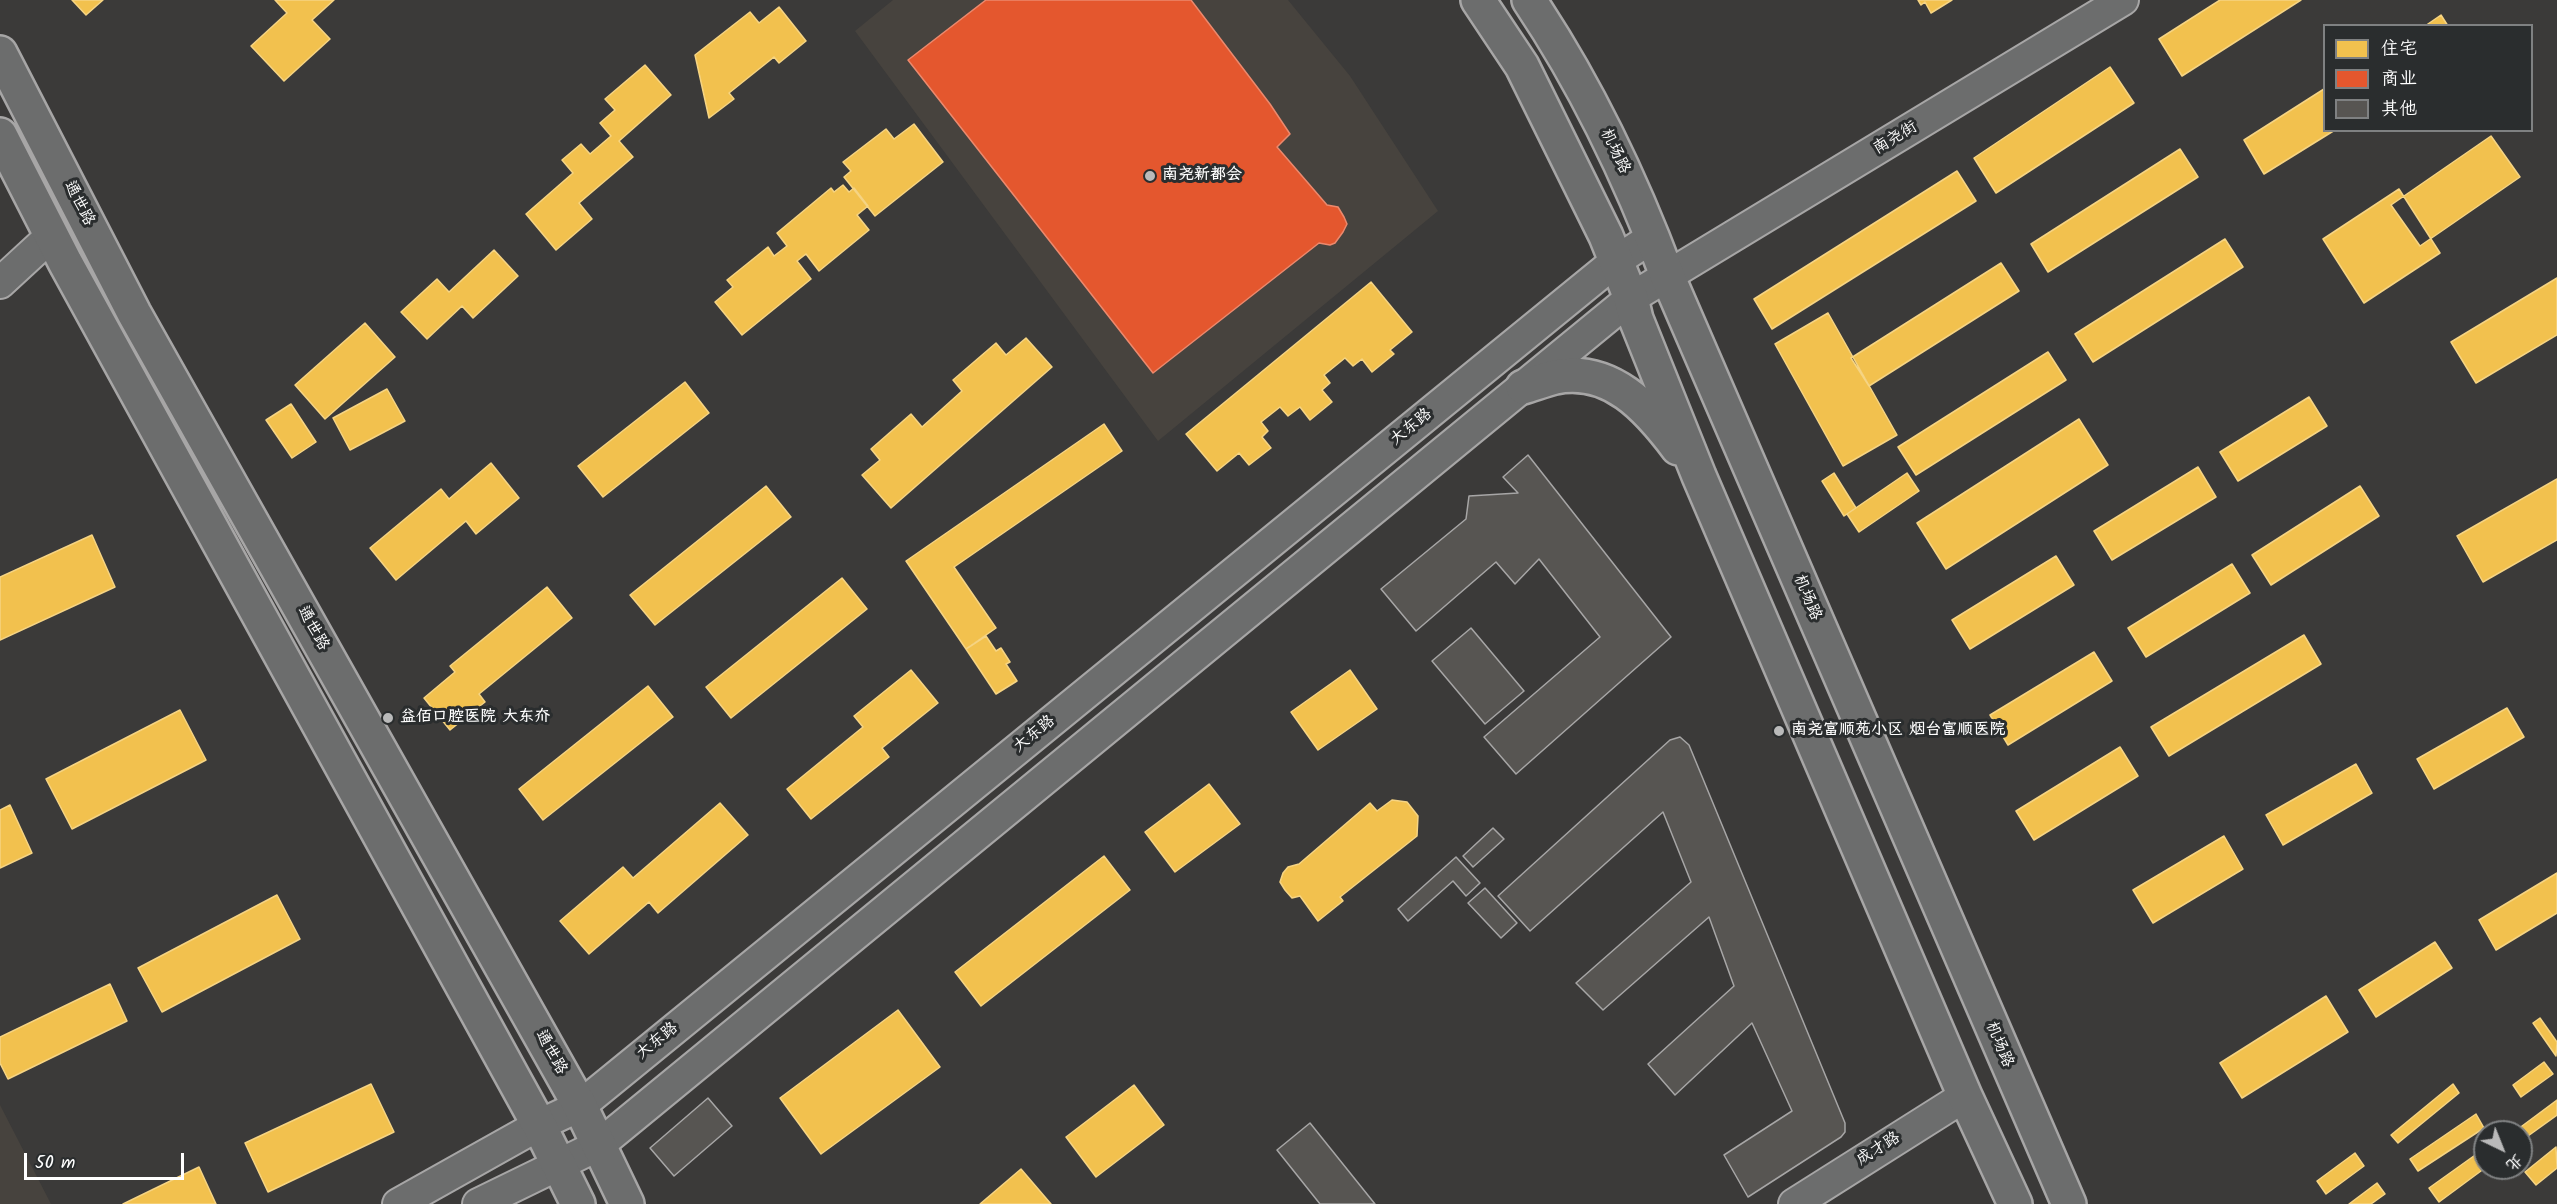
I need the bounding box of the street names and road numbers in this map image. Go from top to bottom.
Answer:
street label: 南尧街 [1870,118,1922,160]
street label: 机场路 [1595,126,1633,178]
street label: 通世路 [59,178,97,230]
street label: 大东路 [1387,405,1437,451]
street label: 机场路 [1788,572,1824,624]
street label: 通世路 [292,603,332,655]
street label: 大东路 [1010,712,1060,758]
street label: 大东路 [633,1019,683,1065]
street label: 机场路 [1980,1019,2016,1071]
street label: 通世路 [530,1027,570,1079]
street label: 成才路 [1854,1129,1904,1171]

